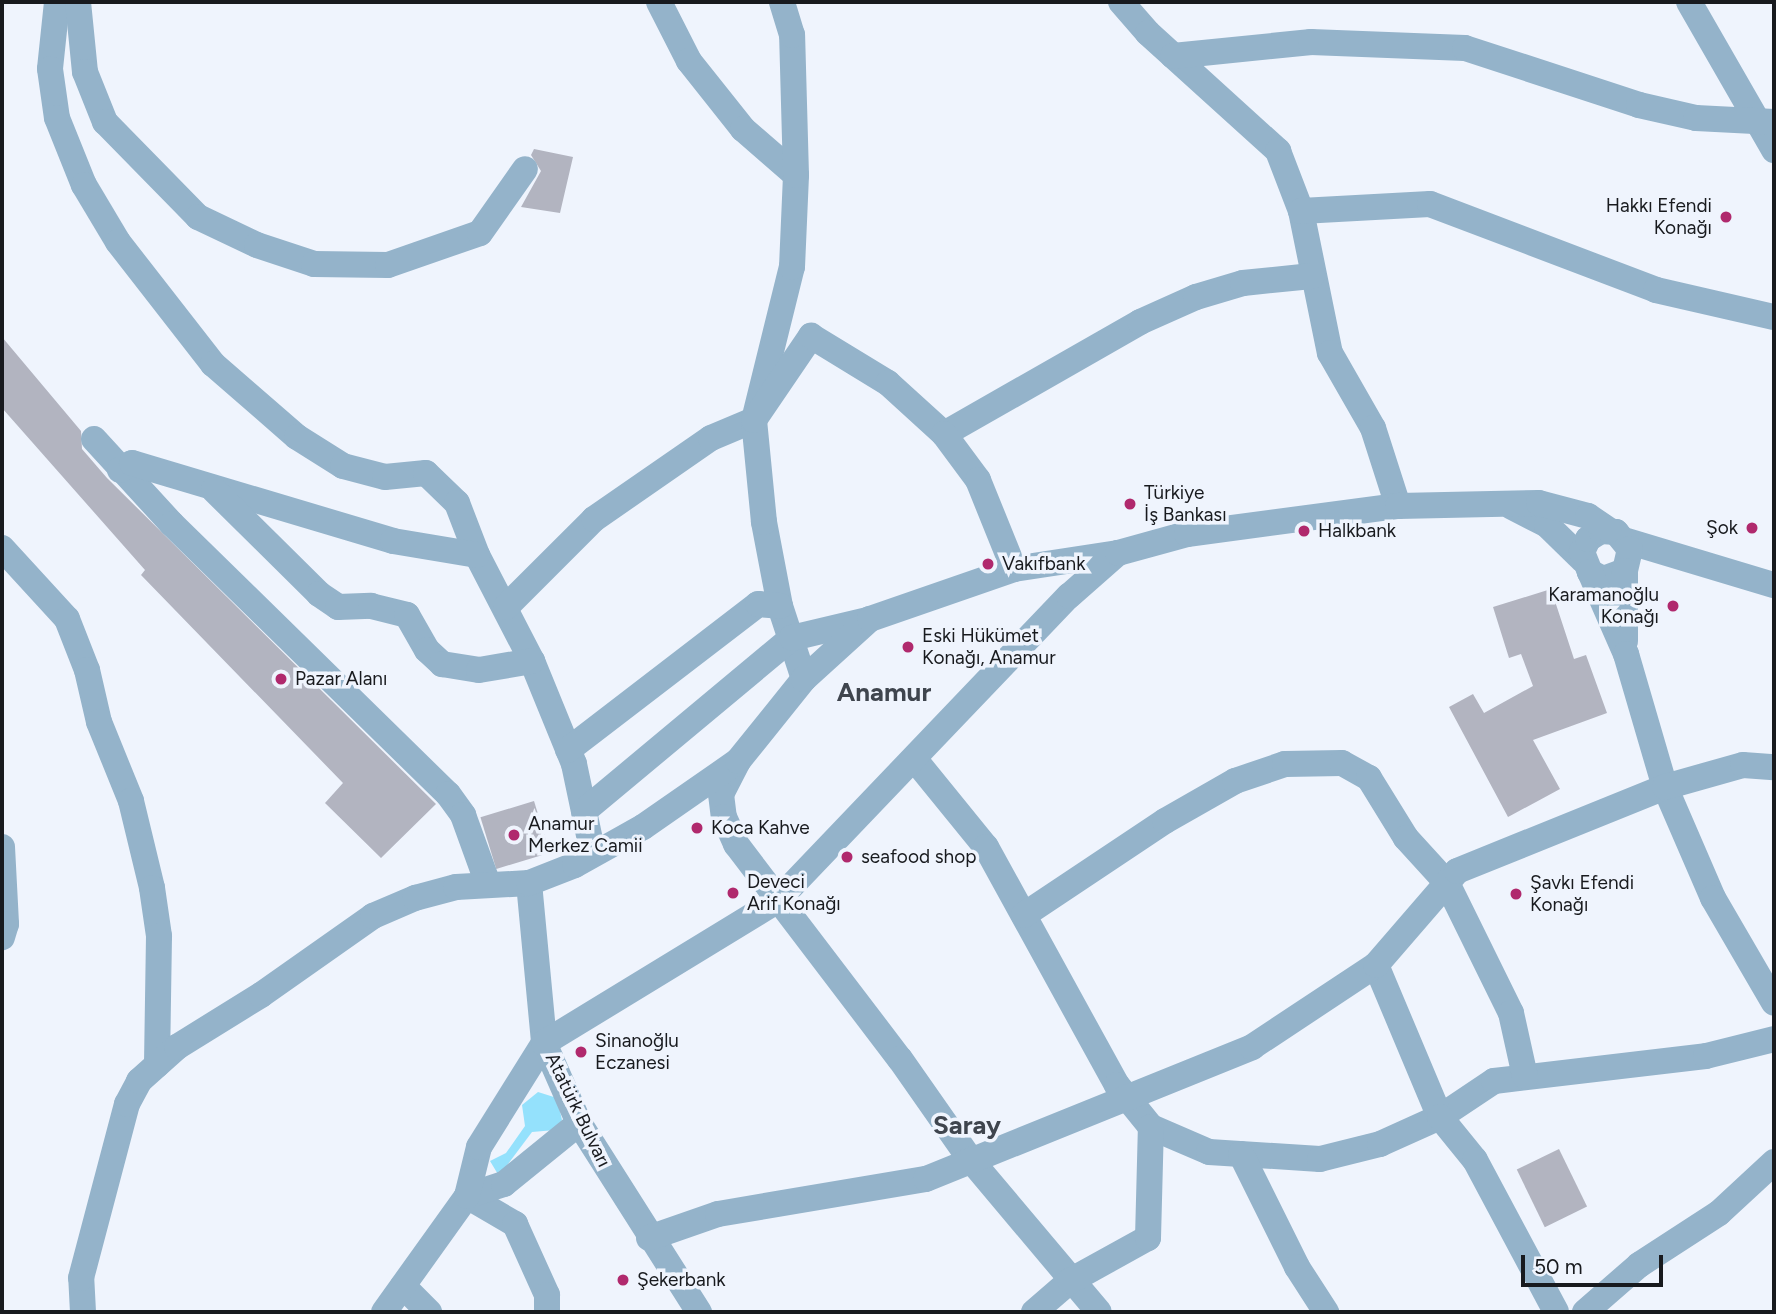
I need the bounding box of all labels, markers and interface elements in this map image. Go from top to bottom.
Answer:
place label: Hakkı Efendi Konağı [1606,195,1712,239]
marker: Hakkı Efendi Konağı [1718,209,1734,225]
place label: Türkiye İş Bankası [1144,482,1227,526]
marker: Türkiye İş Bankası [1122,496,1138,512]
place label: Şok [1706,517,1738,539]
place label: Halkbank [1318,520,1396,542]
marker: Şok [1744,520,1760,536]
marker: Halkbank [1296,523,1312,539]
place label: Vakıfbank [1002,553,1085,575]
marker: Vakıfbank [980,556,996,572]
place label: Karamanoğlu Konağı [1548,584,1659,628]
marker: Karamanoğlu Konağı [1665,598,1681,614]
place label: Eski Hükümet Konağı, Anamur [922,625,1056,669]
marker: Eski Hükümet Konağı, Anamur [900,639,916,655]
place label: Pazar Alanı [295,668,387,690]
marker: Pazar Alanı [273,671,289,687]
district label: Anamur [837,677,931,709]
place label: Anamur Merkez Camii [528,813,643,857]
place label: Koca Kahve [711,817,810,839]
marker: Koca Kahve [689,820,705,836]
marker: Anamur Merkez Camii [506,827,522,843]
place label: seafood shop [861,846,976,868]
marker: seafood shop [839,849,855,865]
place label: Deveci Arif Konağı [747,871,841,915]
place label: Şavkı Efendi Konağı [1530,872,1634,916]
marker: Deveci Arif Konağı [725,885,741,901]
marker: Şavkı Efendi Konağı [1508,886,1524,902]
place label: Sinanoğlu Eczanesi [595,1030,679,1074]
marker: Sinanoğlu Eczanesi [573,1044,589,1060]
street label: Atatürk Bulvarı [540,1049,616,1171]
district label: Saray [933,1110,1001,1142]
scale bar [1524,1240,1666,1284]
text: 50 m [1534,1254,1583,1279]
place label: Şekerbank [637,1269,725,1291]
marker: Şekerbank [615,1272,631,1288]

